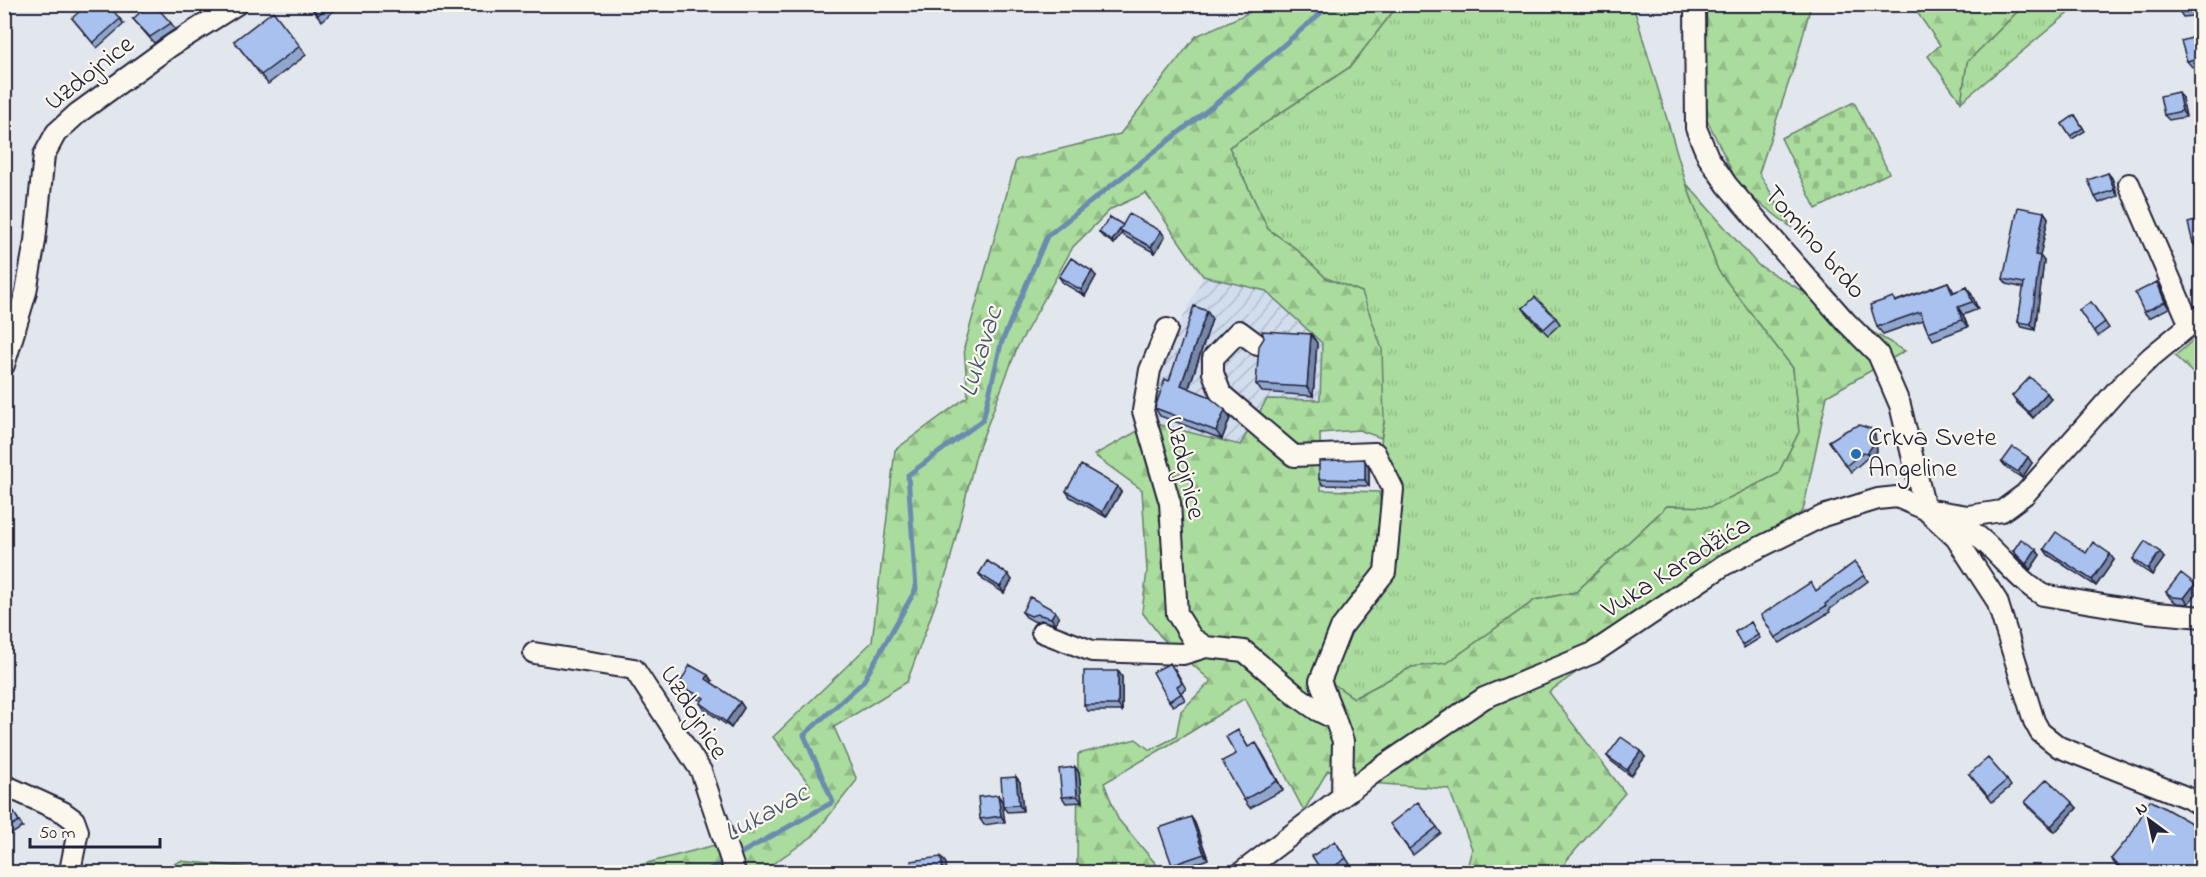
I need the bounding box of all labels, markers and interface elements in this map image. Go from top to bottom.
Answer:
street label: Uzdojnice [37,26,144,122]
street label: Tomino brdo [1753,177,1875,309]
water label: Lukavac [949,301,1016,402]
street label: Uzdojnice [1153,413,1215,524]
place label: Crkva Svete Angeline [1868,419,1998,489]
marker: Crkva Svete Angeline [1849,447,1863,461]
street label: Vuka Karadžića [1594,506,1759,630]
street label: Uzdojnice [649,658,738,768]
water label: Lukavac [717,773,819,854]
north arrow [2119,790,2179,850]
text: N [2131,796,2153,822]
scale bar [30,811,160,849]
text: 50 m [39,821,76,847]

